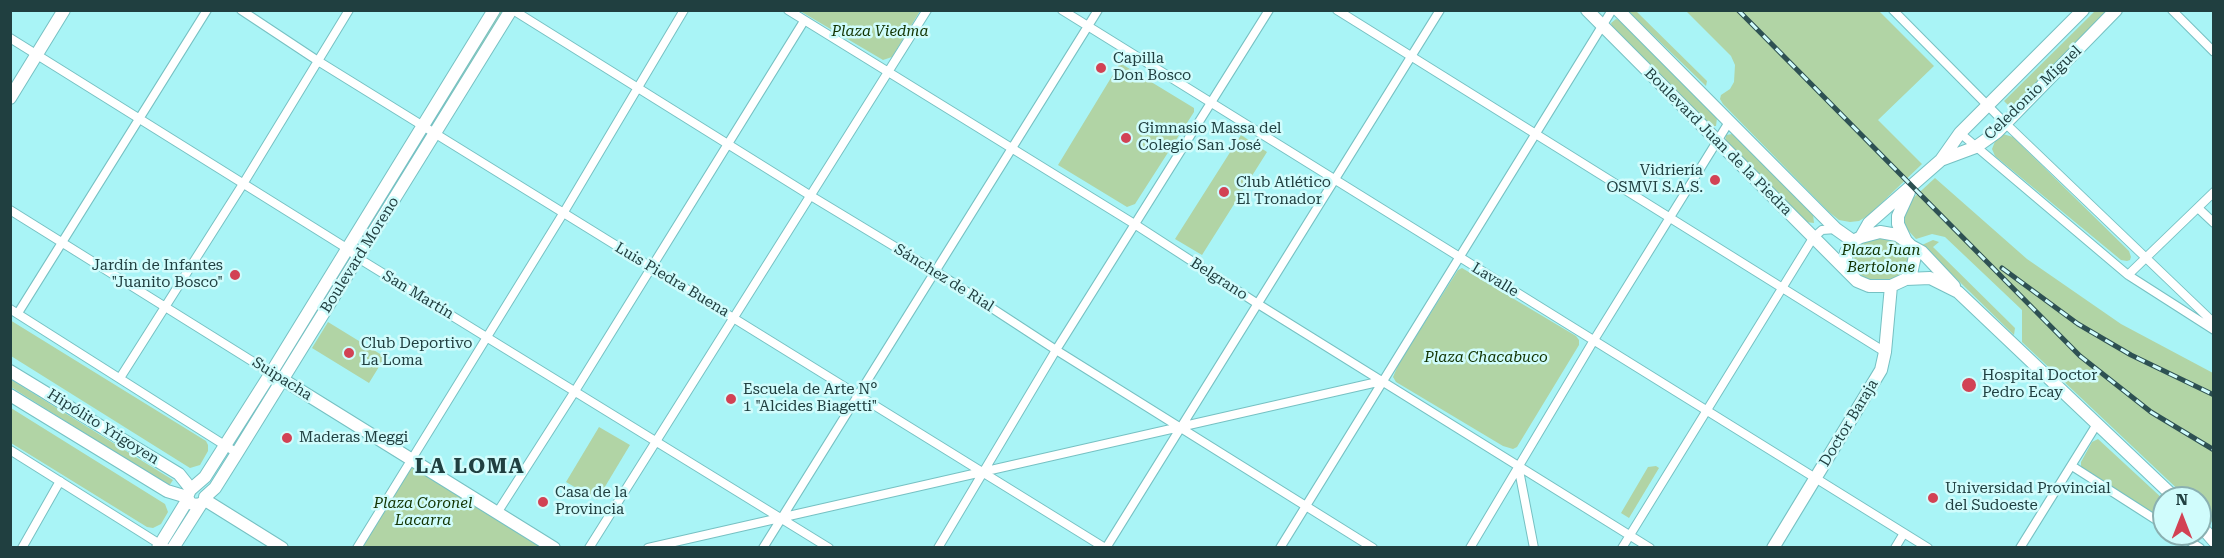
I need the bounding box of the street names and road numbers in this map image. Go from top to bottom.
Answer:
street label: Celedonio Miguel [1981,42,2085,144]
street label: Boulevard Juan de la Piedra [1640,64,1796,220]
street label: Boulevard Moreno [317,193,403,317]
street label: Luis Piedra Buena [612,239,732,321]
street label: Sánchez de Rial [891,240,997,316]
street label: Belgrano [1187,254,1251,304]
street label: Lavalle [1468,259,1522,301]
street label: San Martín [379,267,457,323]
street label: Suipacha [249,354,315,404]
street label: Doctor Baraja [1816,376,1882,470]
street label: Hipólito Yrigoyen [44,385,162,469]

